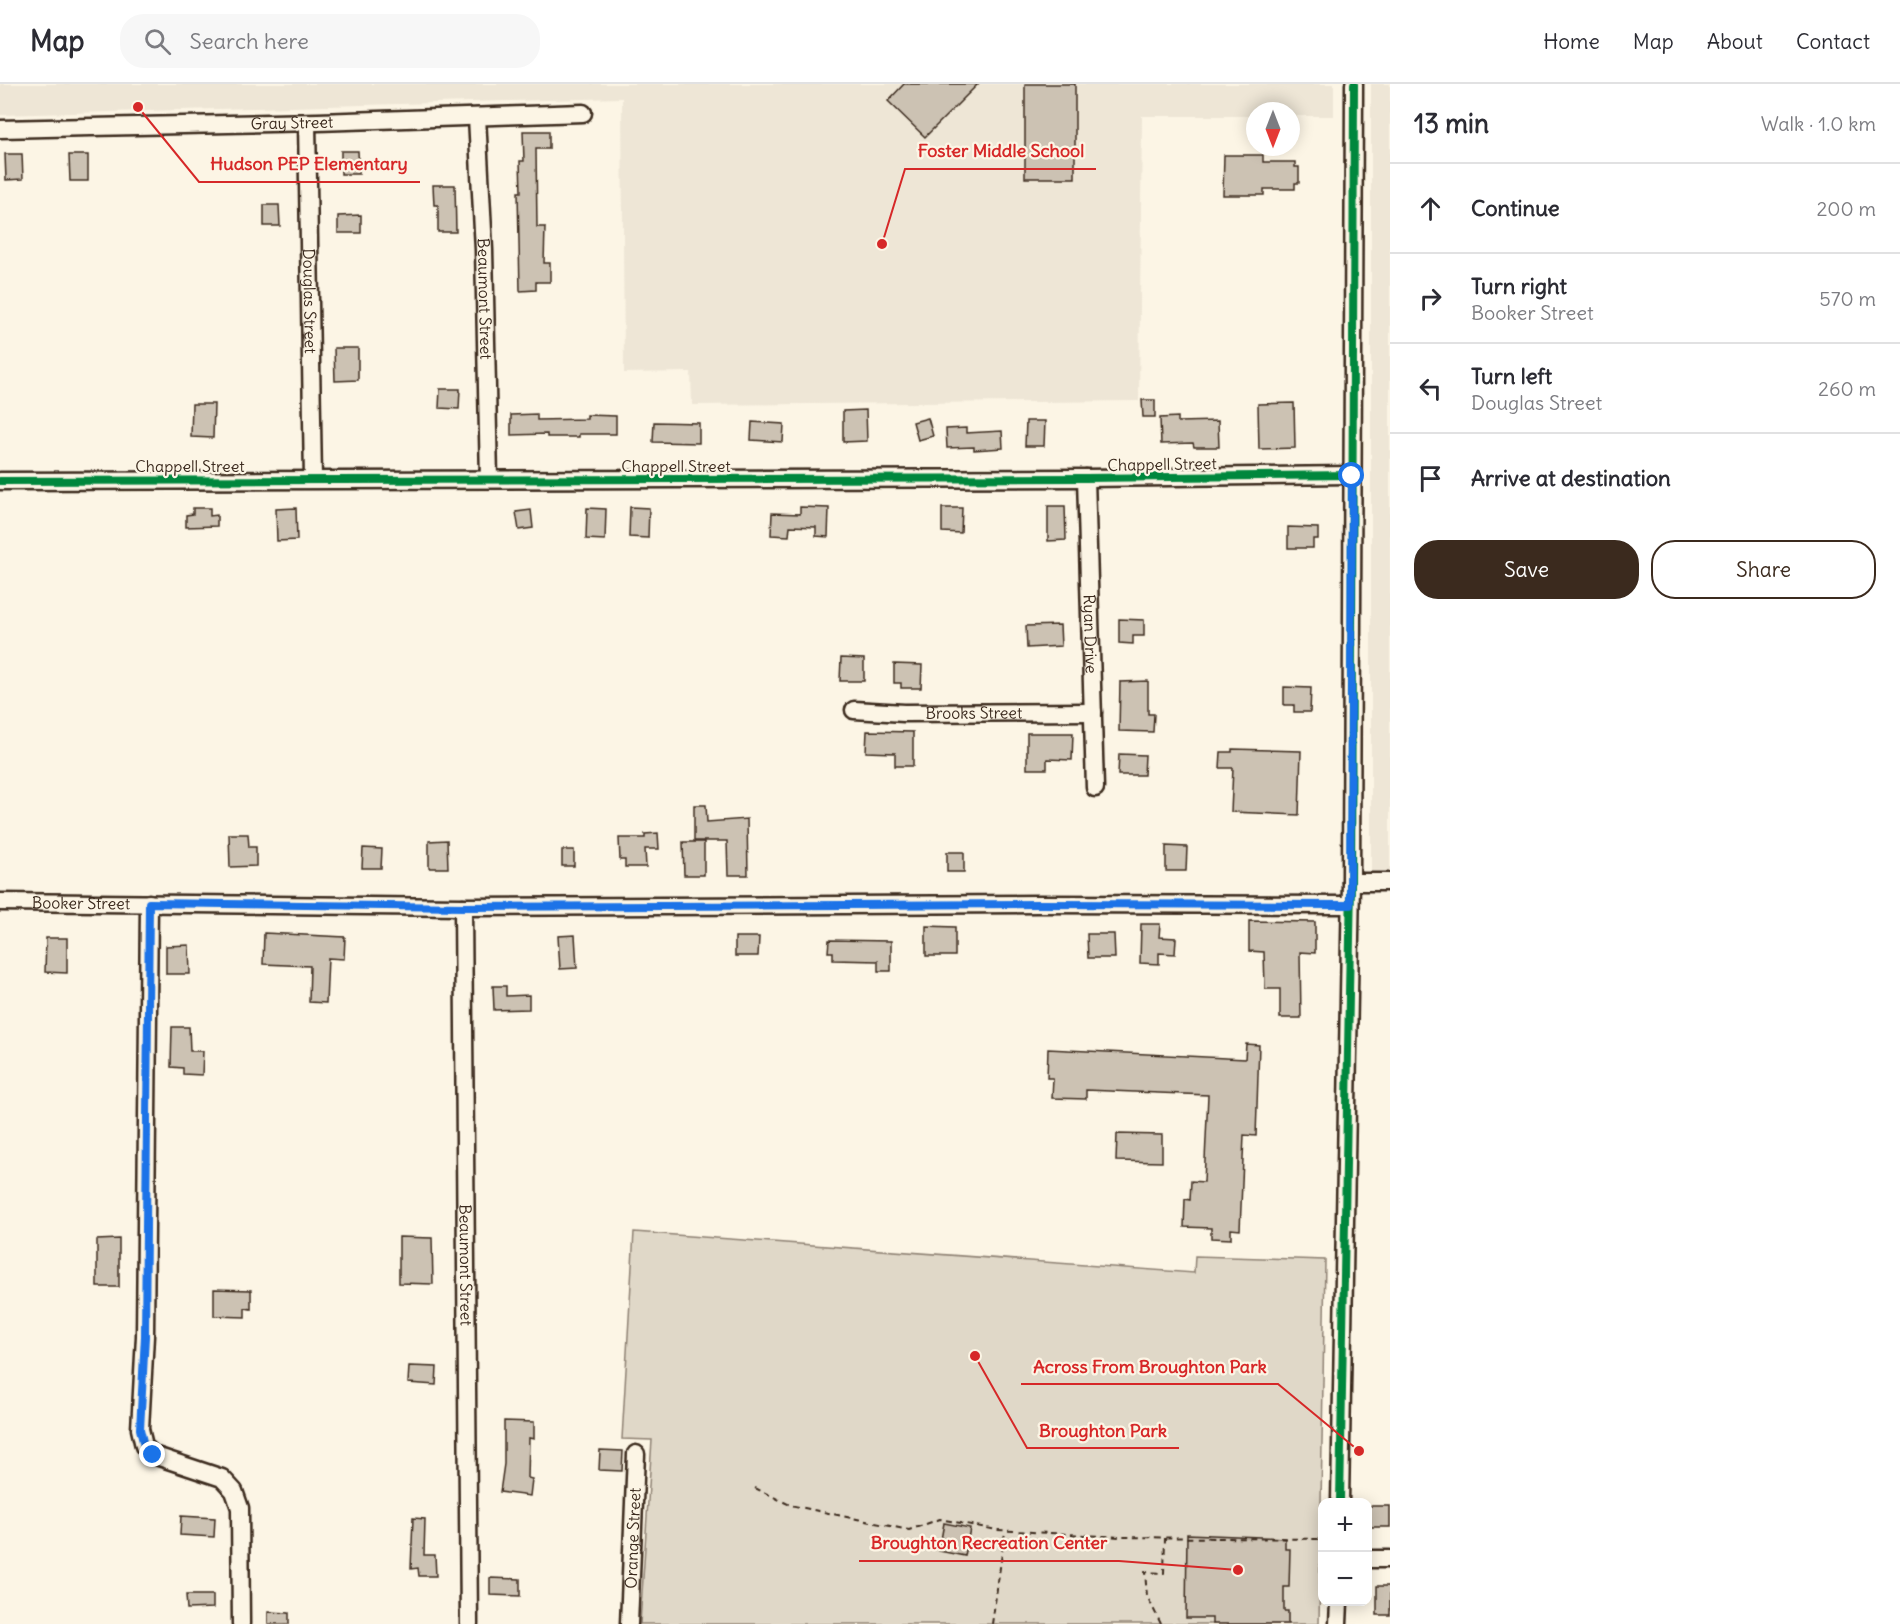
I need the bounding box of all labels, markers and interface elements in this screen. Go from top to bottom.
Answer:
search box [120,14,540,68]
text: Map [30,23,84,59]
icon: search [141,25,174,58]
text: Search here [189,27,309,55]
text: Home [1543,28,1600,55]
text: Map [1633,28,1674,55]
text: About [1707,28,1763,55]
text: Contact [1796,28,1870,55]
north arrow [1246,102,1300,156]
text: 13 min [1414,107,1489,140]
street label: Gray Street [250,111,334,133]
text: Walk · 1.0 km [1761,111,1876,136]
callout: Foster Middle School [905,133,1096,169]
text: Foster Middle School [918,139,1084,162]
callout: Hudson PEP Elementary [199,146,420,182]
text: Hudson PEP Elementary [210,152,408,175]
icon: ahead [1414,192,1447,225]
text: Continue [1471,194,1560,222]
text: 200 m [1816,196,1876,221]
street label: Beaumont Street [473,237,496,360]
street label: Douglas Street [299,248,321,354]
text: Turn right [1471,272,1567,300]
icon: right [1414,282,1447,315]
text: 570 m [1819,286,1876,311]
text: Booker Street [1471,300,1594,325]
text: Turn left [1471,362,1552,390]
icon: left [1414,372,1447,405]
text: 260 m [1818,376,1876,401]
text: Douglas Street [1471,390,1602,415]
street label: Chappell Street [1107,453,1217,475]
street label: Chappell Street [135,456,245,476]
street label: Chappell Street [621,456,731,476]
route start [1338,462,1364,488]
icon: arrive [1414,462,1447,495]
text: Arrive at destination [1471,464,1671,492]
button: Save [1414,540,1639,599]
button: Share [1651,540,1876,599]
street label: Ryan Drive [1079,594,1102,674]
street label: Brooks Street [925,702,1023,723]
street label: Booker Street [32,892,131,913]
street label: Beaumont Street [455,1204,477,1326]
callout: Across From Broughton Park [1021,1348,1278,1384]
text: Across From Broughton Park [1033,1355,1267,1378]
callout: Broughton Park [1027,1412,1179,1448]
text: Broughton Park [1039,1419,1167,1442]
route end [139,1441,165,1467]
street label: Orange Street [620,1486,645,1589]
map controls [1318,1498,1372,1606]
button: + [1318,1498,1372,1552]
callout: Broughton Recreation Center [859,1525,1119,1561]
text: Broughton Recreation Center [871,1531,1108,1554]
button: − [1318,1552,1372,1606]

